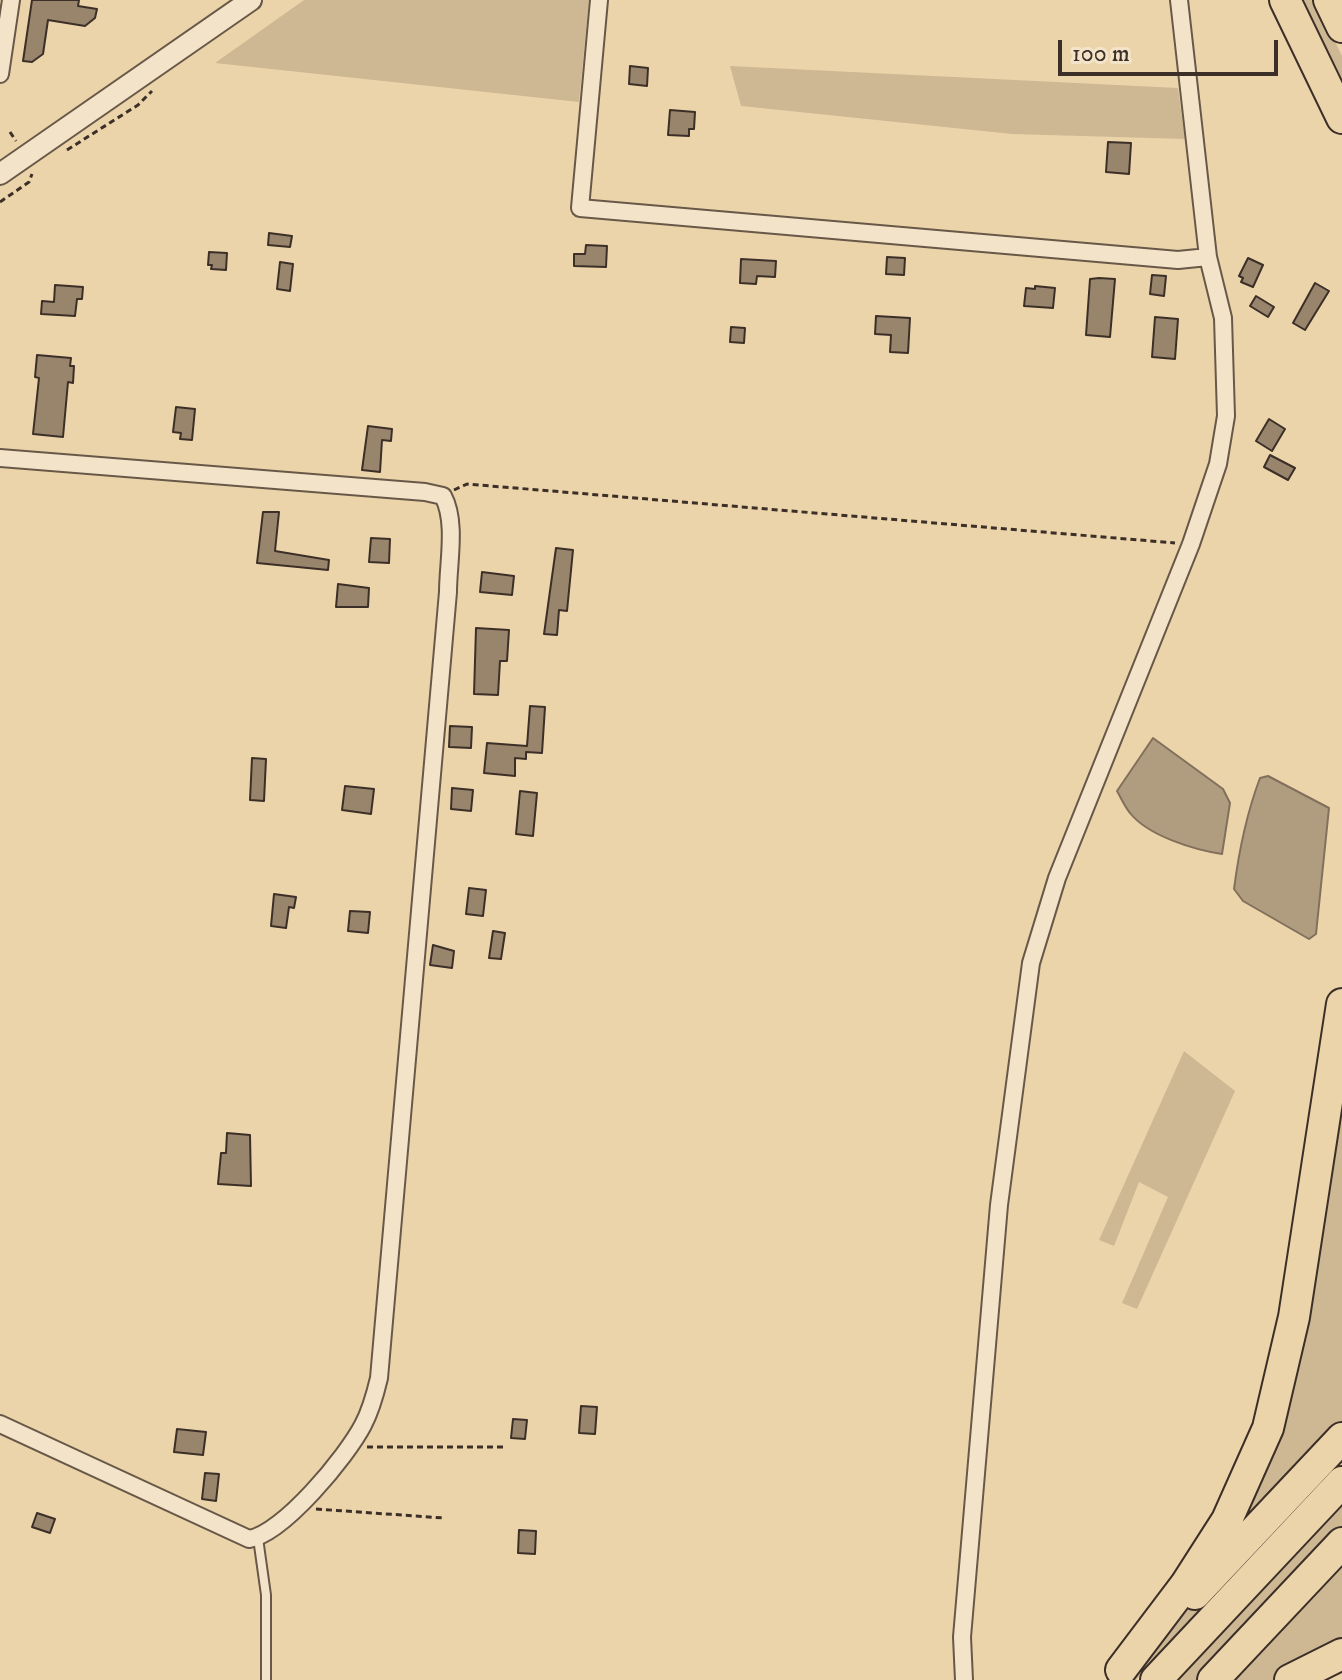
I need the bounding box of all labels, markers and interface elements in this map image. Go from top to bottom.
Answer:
scale bar [1062,24,1282,74]
text: 100 m [1072,39,1130,69]

